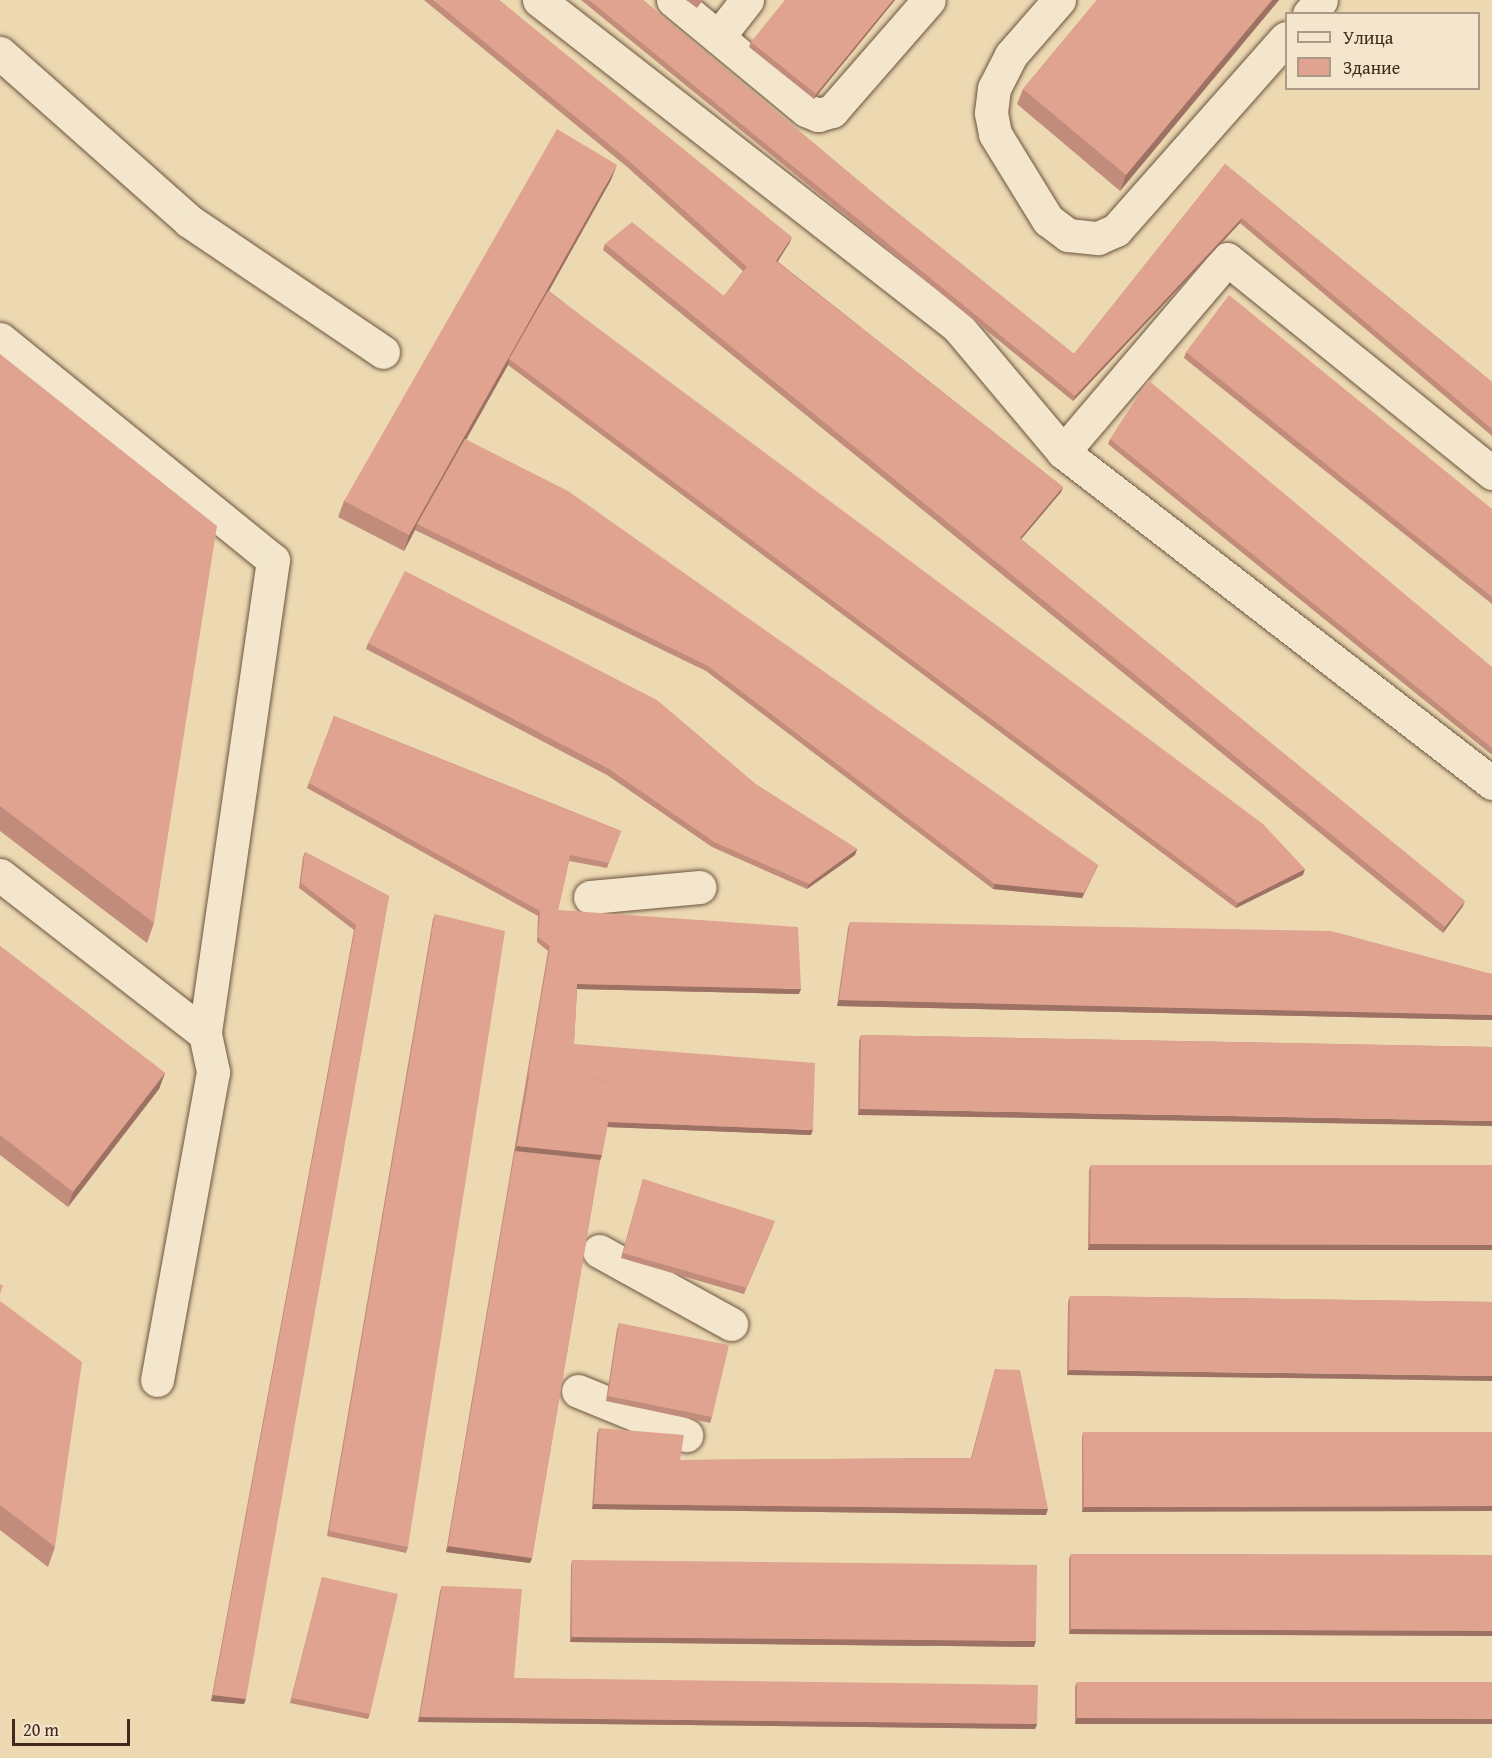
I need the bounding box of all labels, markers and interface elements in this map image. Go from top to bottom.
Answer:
legend [1285,12,1480,90]
text: Улица [1343,24,1393,51]
text: Здание [1343,54,1400,81]
scale bar [15,1707,134,1745]
text: 20 m [23,1716,59,1743]

